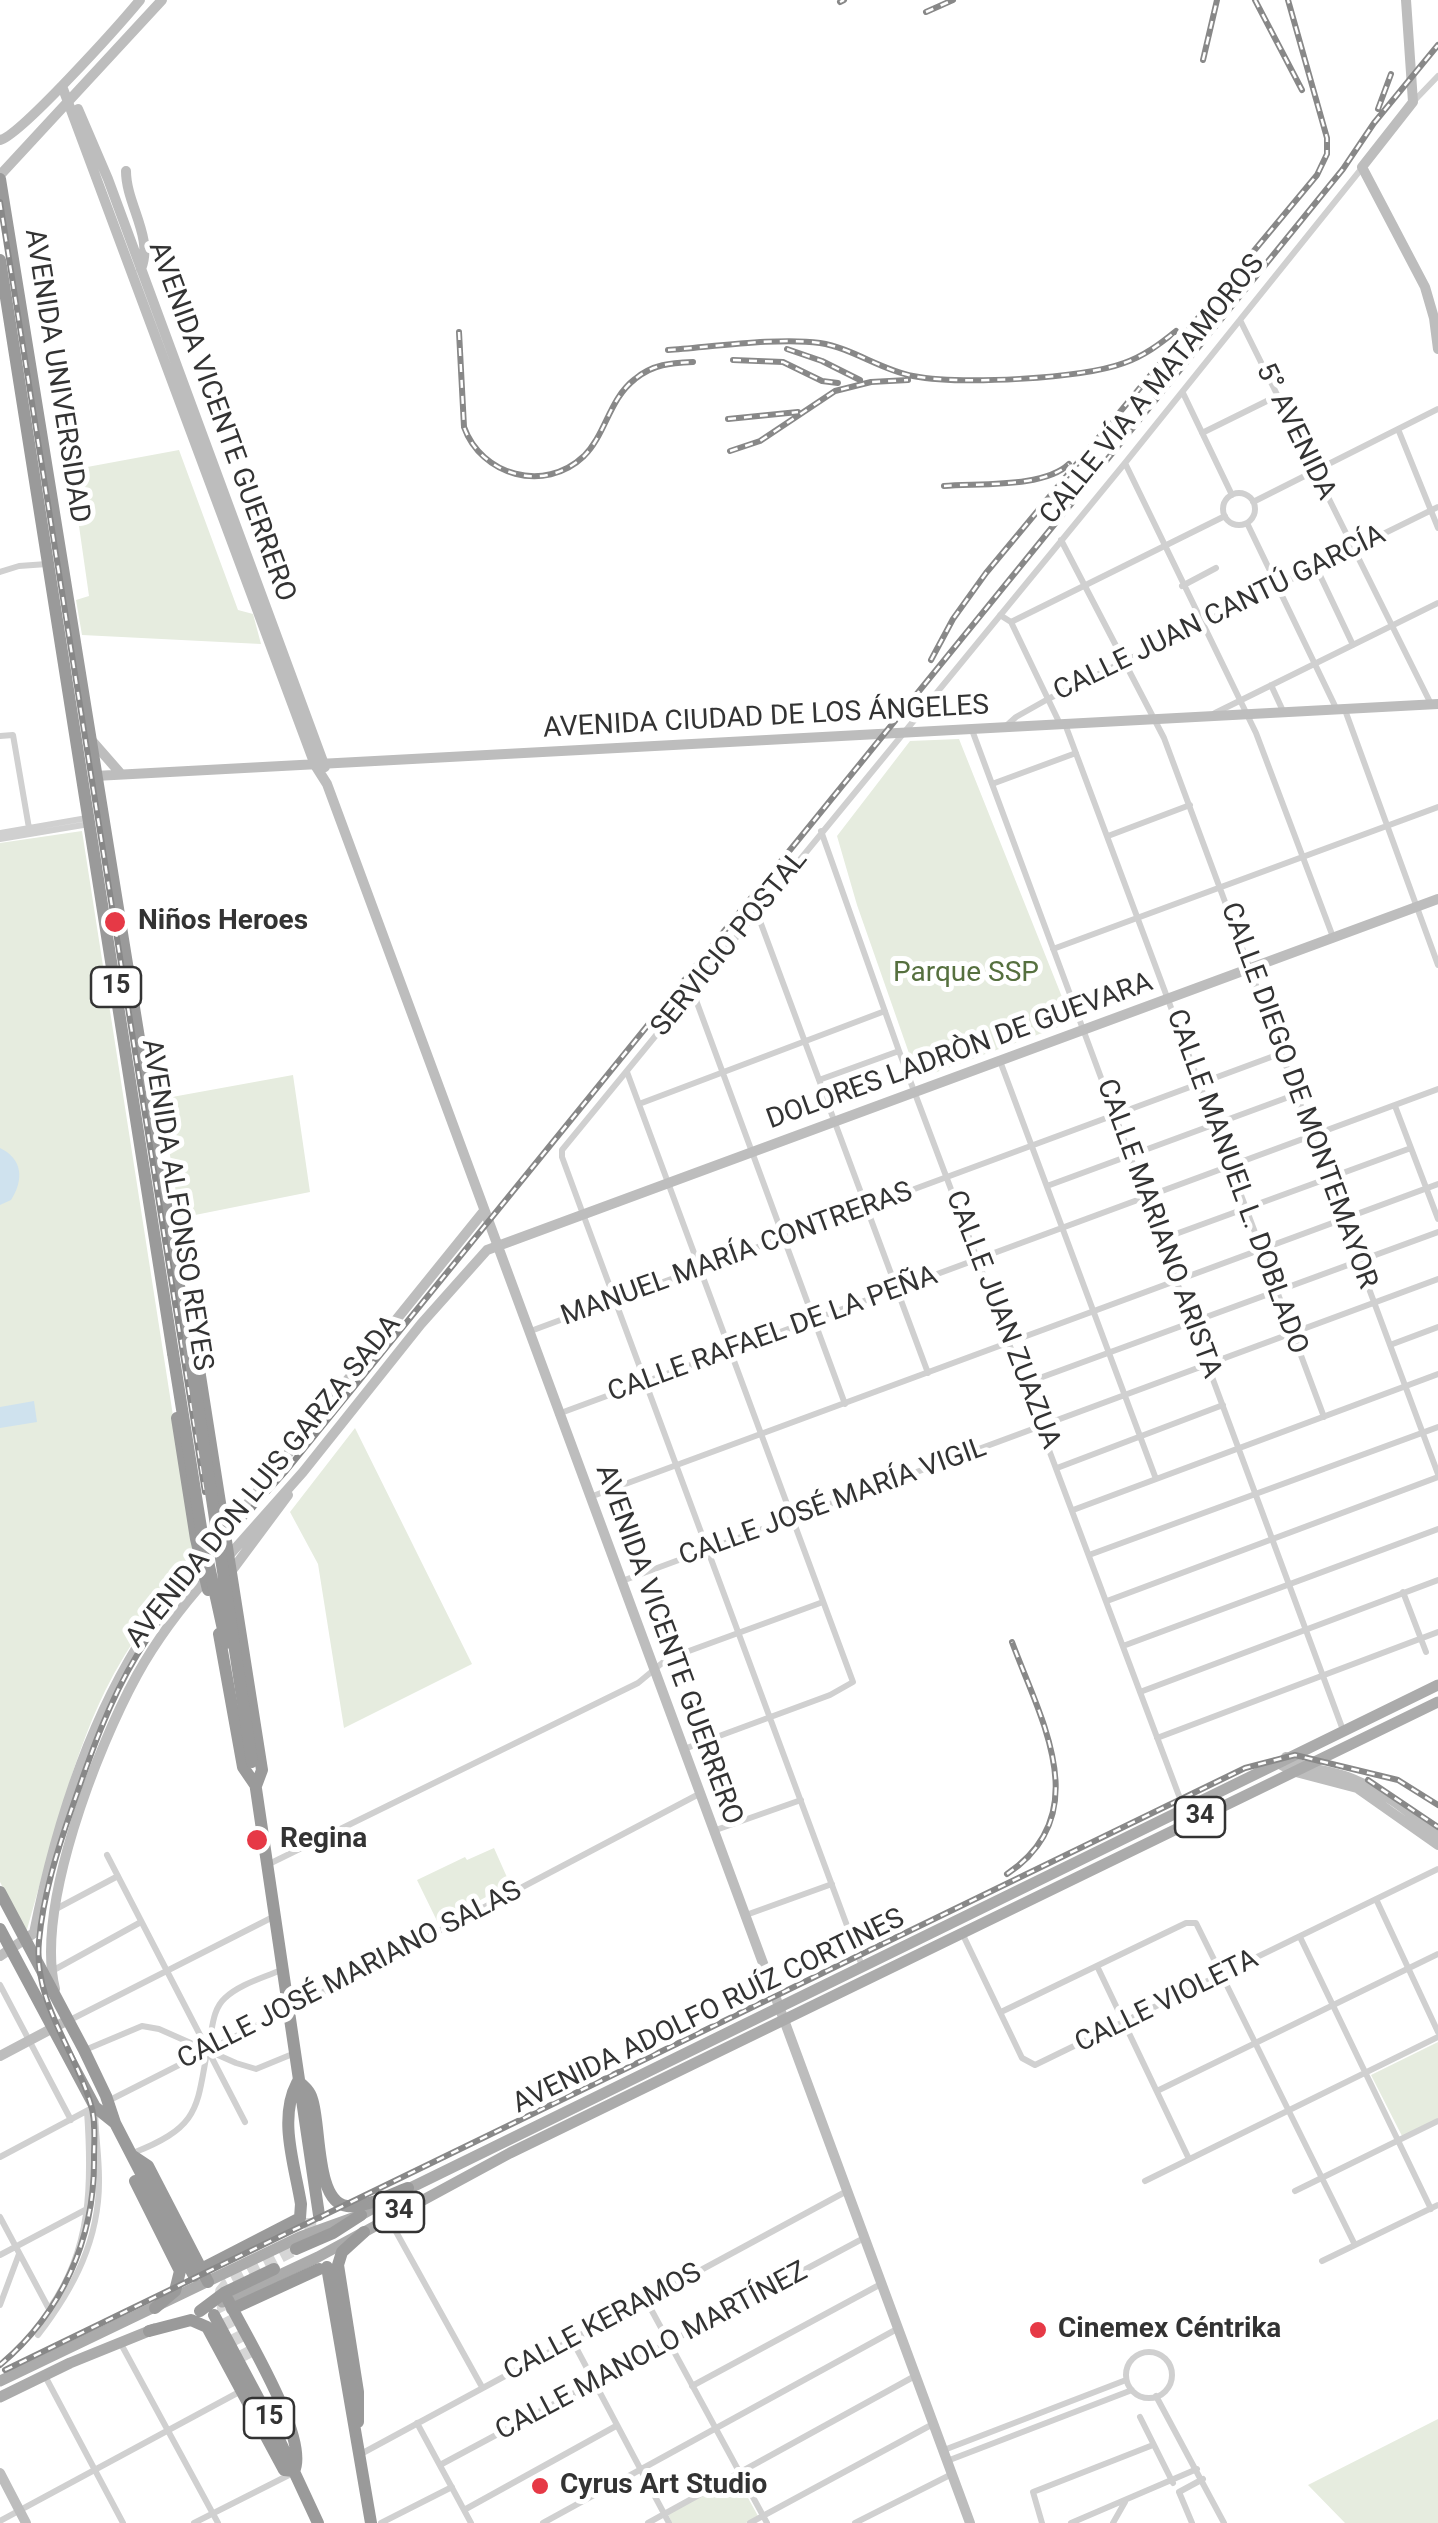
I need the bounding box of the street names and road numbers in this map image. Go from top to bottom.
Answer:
street label: AVENIDA UNIVERSIDAD [16,226,96,526]
street label: AVENIDA VICENTE GUERRERO [140,237,302,607]
street label: CALLE VÍA A MATAMOROS [1034,248,1272,532]
street label: 5° AVENIDA [1247,358,1343,506]
street label: CALLE JUAN CANTÚ GARCÍA [1049,519,1391,709]
street label: AVENIDA CIUDAD DE LOS ÁNGELES [542,690,990,746]
street label: SERVICIO POSTAL [645,844,815,1044]
street label: CALLE DIEGO DE MONTEMAYOR [1212,898,1384,1294]
street label: DOLORES LADRÒN DE GUEVARA [762,966,1158,1138]
road number: 15 [91,967,141,1007]
street label: CALLE MANUEL L. DOBLADO [1158,1005,1314,1359]
street label: AVENIDA ALFONSO REYES [133,1037,219,1373]
street label: CALLE MARIANO ARISTA [1088,1075,1228,1383]
street label: MANUEL MARÍA CONTRERAS [557,1176,917,1334]
street label: CALLE JUAN ZUAZUA [937,1186,1067,1454]
street label: CALLE RAFAEL DE LA PEÑA [604,1260,942,1410]
street label: AVENIDA DON LUIS GARZA SADA [119,1309,409,1655]
street label: CALLE JOSÉ MARÍA VIGIL [675,1432,991,1574]
street label: AVENIDA VICENTE GUERRERO [587,1460,749,1830]
road number: 34 [1175,1797,1225,1837]
street label: CALLE JOSÉ MARIANO SALAS [172,1874,528,2078]
street label: AVENIDA ADOLFO RUÍZ CORTINES [508,1902,910,2122]
street label: CALLE VIOLETA [1070,1943,1264,2061]
road number: 34 [374,2192,424,2232]
street label: CALLE MANOLO MARTÍNEZ [490,2255,814,2449]
street label: CALLE KERAMOS [498,2257,708,2389]
road number: 15 [244,2398,294,2438]

